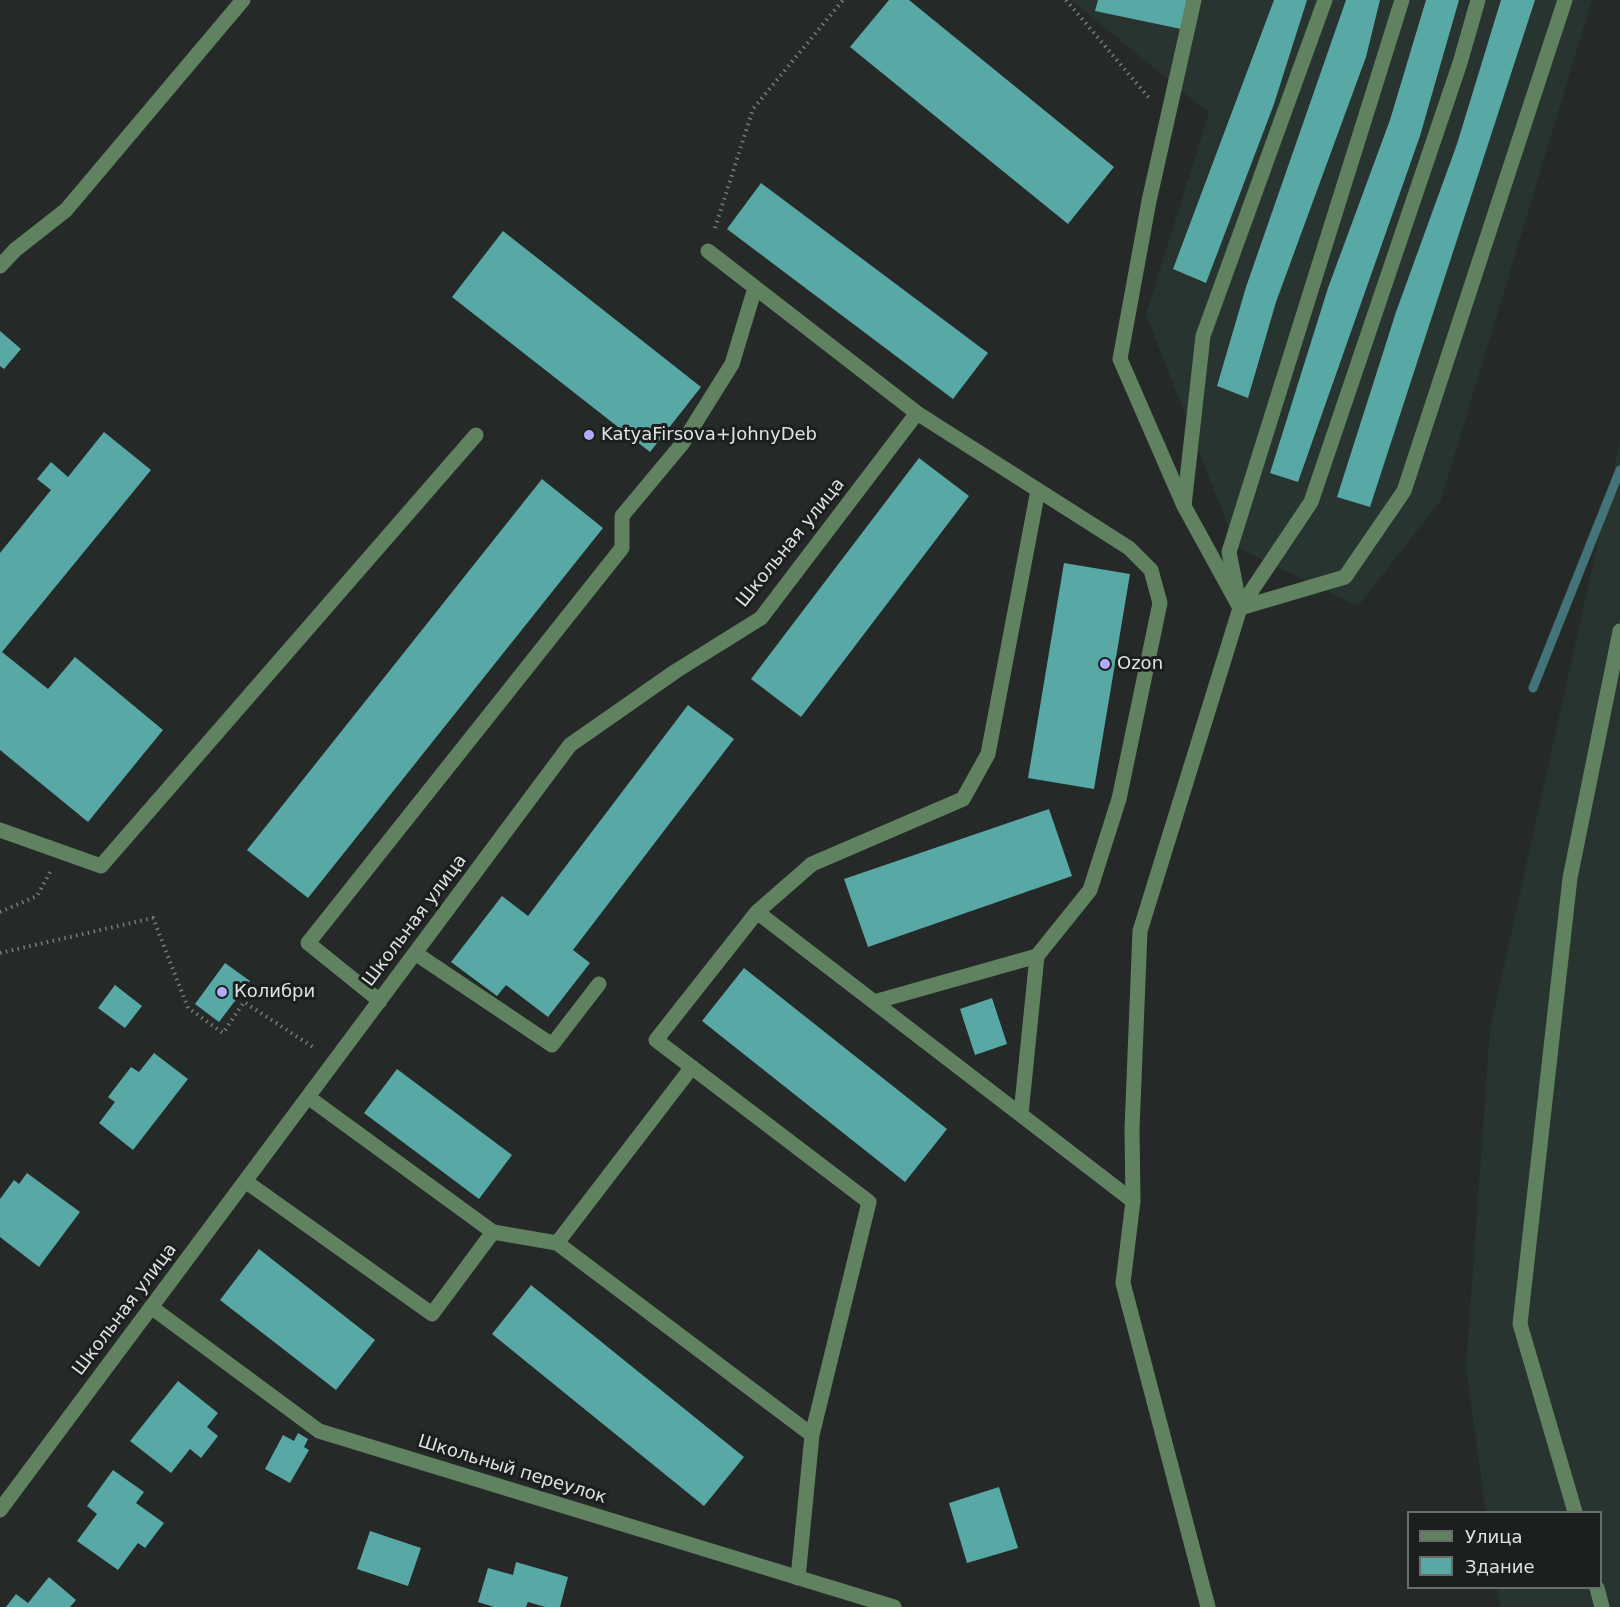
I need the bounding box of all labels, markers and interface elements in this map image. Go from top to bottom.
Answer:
place label: KatyaFirsova+JohnyDeb [601,424,817,446]
marker: KatyaFirsova+JohnyDeb [582,428,596,442]
street label: Школьная улица [732,474,850,612]
place label: Ozon [1117,653,1163,675]
marker: Ozon [1098,657,1112,671]
street label: Школьная улица [358,851,472,991]
place label: Колибри [234,981,315,1003]
marker: Колибри [215,985,229,999]
street label: Школьная улица [68,1240,182,1380]
street label: Школьный переулок [415,1431,609,1509]
legend [1407,1511,1602,1589]
text: Улица [1465,1526,1522,1547]
text: Здание [1465,1556,1535,1577]

